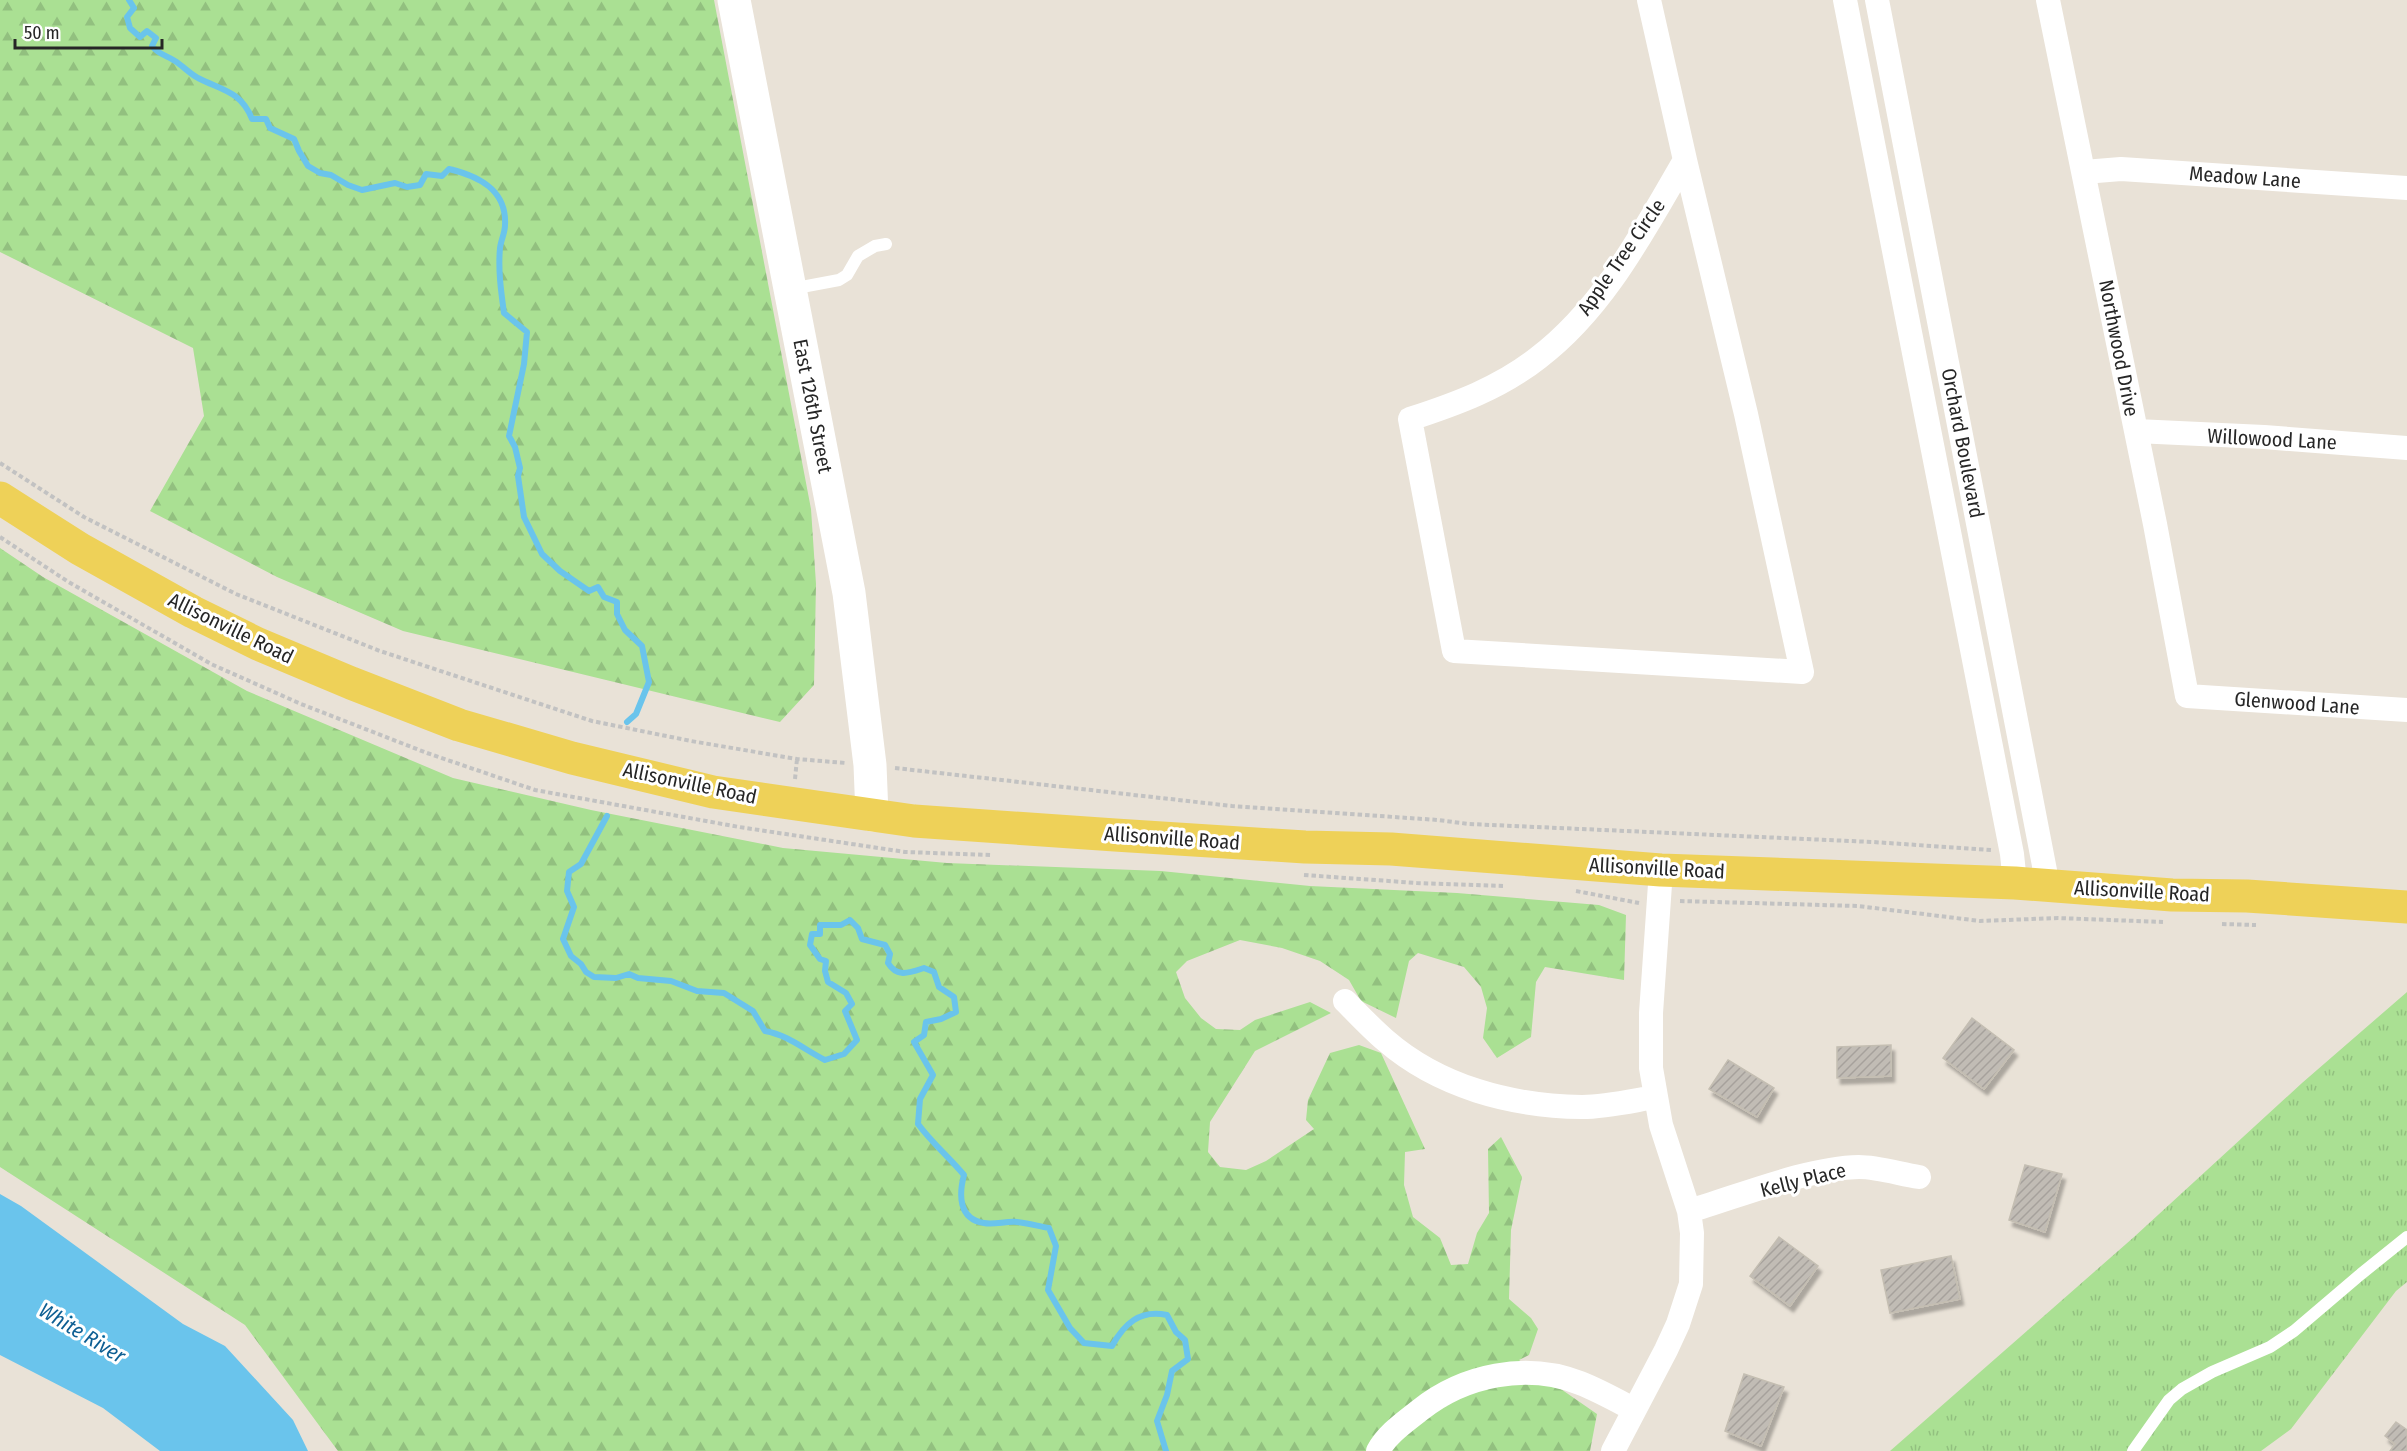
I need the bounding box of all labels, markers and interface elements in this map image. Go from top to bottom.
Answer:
scale bar [15,12,162,50]
text: 50 m [24,22,60,44]
street label: Meadow Lane [2188,161,2302,193]
street label: Apple Tree Circle [1572,194,1670,320]
street label: Northwood Drive [2094,278,2144,418]
street label: East 126th Street [788,337,838,476]
street label: Orchard Boulevard [1937,366,1989,520]
street label: Willowood Lane [2207,424,2337,454]
street label: Allisonville Road [165,587,297,669]
street label: Glenwood Lane [2234,687,2360,719]
street label: Allisonville Road [621,757,759,809]
street label: Allisonville Road [1103,821,1241,855]
street label: Allisonville Road [1588,852,1726,884]
street label: Allisonville Road [2073,875,2211,907]
street label: Kelly Place [1758,1158,1848,1202]
water label: White River [34,1297,131,1369]

